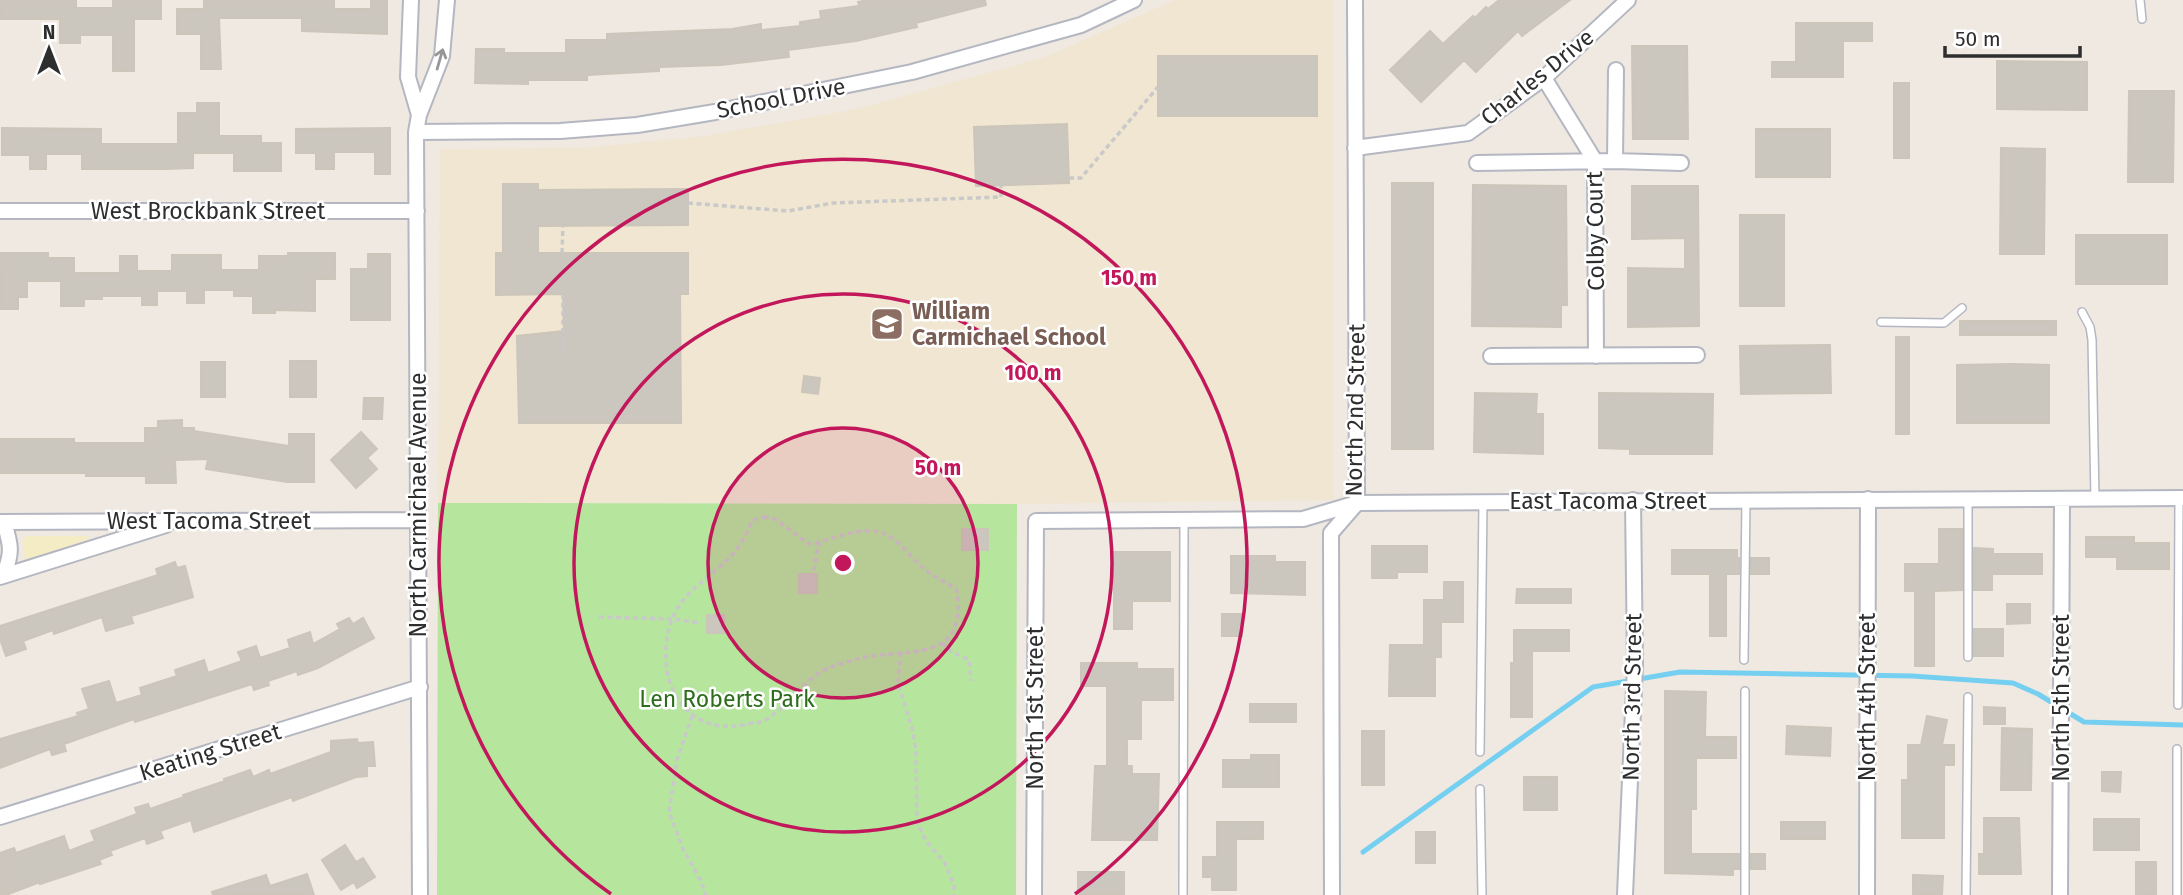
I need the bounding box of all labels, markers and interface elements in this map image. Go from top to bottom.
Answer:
north arrow [14,14,84,84]
scale bar [1945,14,2080,58]
text: N [43,21,55,44]
street label: Charles Drive [1475,23,1599,131]
text: 50 m [1955,26,2001,52]
one-way arrow [434,49,447,71]
street label: School Drive [714,72,848,124]
street label: Colby Court [1580,170,1610,291]
street label: West Brockbank Street [91,197,326,225]
text: 150 m [1101,265,1157,291]
place label: William Carmichael School [912,297,1106,351]
school or university icon: William Carmichael School [868,305,906,343]
street label: North 2nd Street [1339,323,1371,497]
text: 100 m [1004,360,1062,386]
street label: North Carmichael Avenue [404,373,432,637]
text: 50 m [915,455,961,481]
street label: East Tacoma Street [1509,487,1707,515]
street label: West Tacoma Street [107,507,312,535]
centre of rings [831,551,855,575]
street label: North 3rd Street [1617,612,1647,781]
street label: North 4th Street [1853,612,1881,781]
street label: North 5th Street [2047,614,2075,782]
street label: North 1st Street [1021,626,1049,790]
park label: Len Roberts Park [639,685,815,713]
street label: Keating Street [136,717,285,787]

